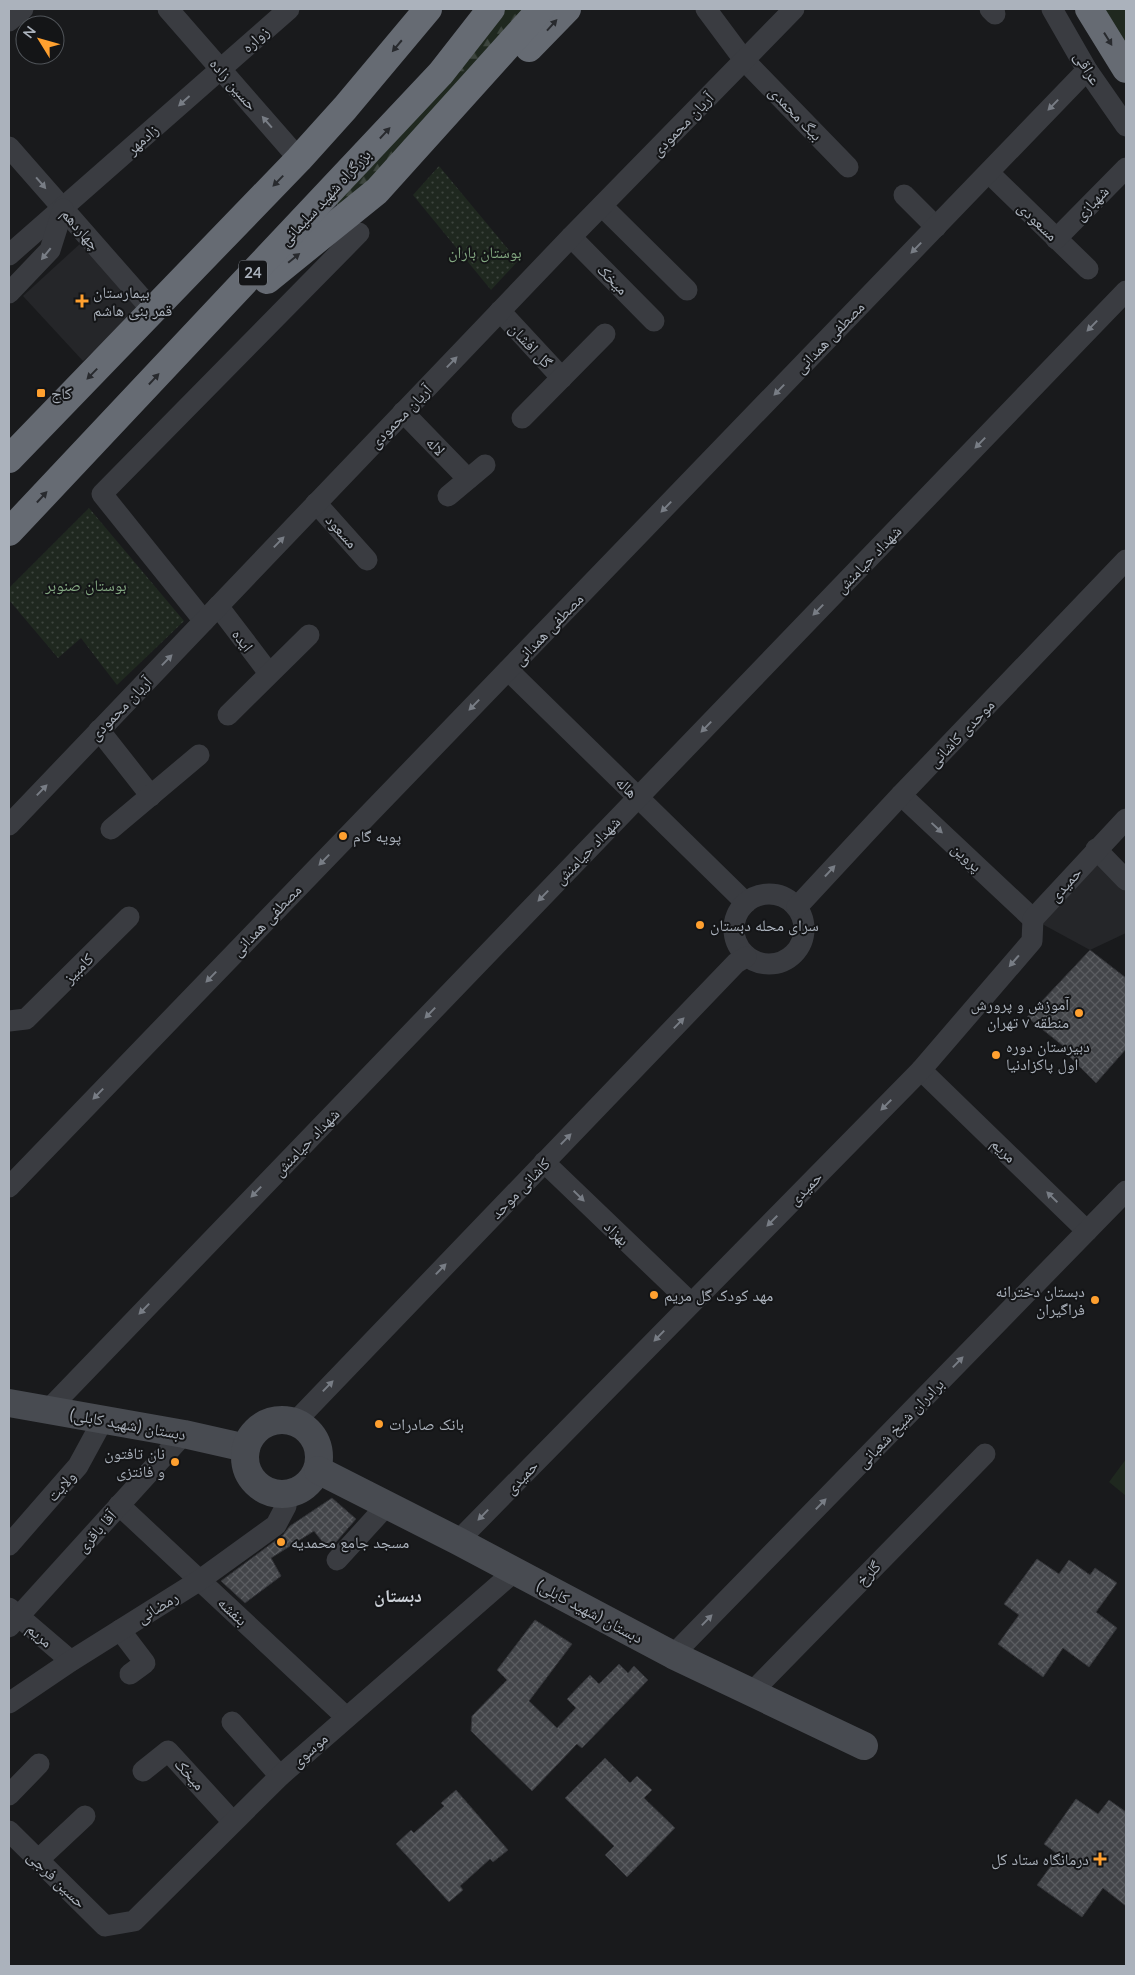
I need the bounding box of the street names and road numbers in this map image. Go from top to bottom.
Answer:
street label: زواره [237,21,273,57]
street label: عراقی [1069,47,1106,89]
street label: حسین زاده [205,54,262,115]
street label: بیگ محمدی [764,81,827,145]
street label: آریان محمودی [646,87,719,161]
street label: زادمهر [121,119,162,159]
street label: بزرگراه شهید سلیمانی [275,145,376,250]
street label: شهبازی [1069,181,1113,226]
street label: مسعودی [1013,197,1062,246]
street label: چهاردهم [56,204,105,255]
street label: میخک [594,259,633,298]
road number: 24 [239,260,267,286]
street label: مصطفی همدانی [790,297,869,378]
street label: گل افشان [504,318,557,373]
street label: آریان محمودی [364,379,437,453]
street label: لاله [423,432,450,459]
street label: مسعود [322,510,362,552]
street label: شهداد حیامنش [831,521,906,598]
street label: مصطفی همدانی [509,589,588,670]
street label: ایده [229,625,258,655]
street label: آریان محمودی [84,671,157,745]
street label: موحدی کاشانی [924,695,999,772]
street label: هاله [613,772,642,801]
street label: شهداد حیامنش [550,812,625,889]
street label: پروین [947,838,987,877]
street label: حمیدی [1044,862,1087,906]
street label: مصطفی همدانی [227,880,306,961]
street label: کامبیز [58,948,98,988]
street label: شهداد حیامنش [269,1104,344,1181]
street label: مریم [986,1133,1021,1168]
street label: کاشانی موحد [486,1153,555,1223]
street label: حمیدی [784,1167,827,1210]
street label: بهزاد [600,1216,634,1250]
street label: برادران شیخ شعبانی [852,1374,949,1473]
street label: دبستان (شهید کابلی) [68,1404,188,1445]
street label: حمیدی [500,1456,543,1499]
street label: ولایت [42,1467,80,1505]
street label: آقا باقری [72,1505,122,1557]
street label: گلرخ [851,1556,886,1590]
street label: دبستان (شهید کابلی) [533,1575,647,1648]
street label: رمضانی [132,1586,182,1628]
street label: بنفشه [214,1592,252,1629]
street label: مریم [22,1618,57,1652]
street label: موسوی [286,1728,332,1772]
street label: میخک [171,1754,210,1794]
street label: حسین فرجی [23,1846,91,1913]

